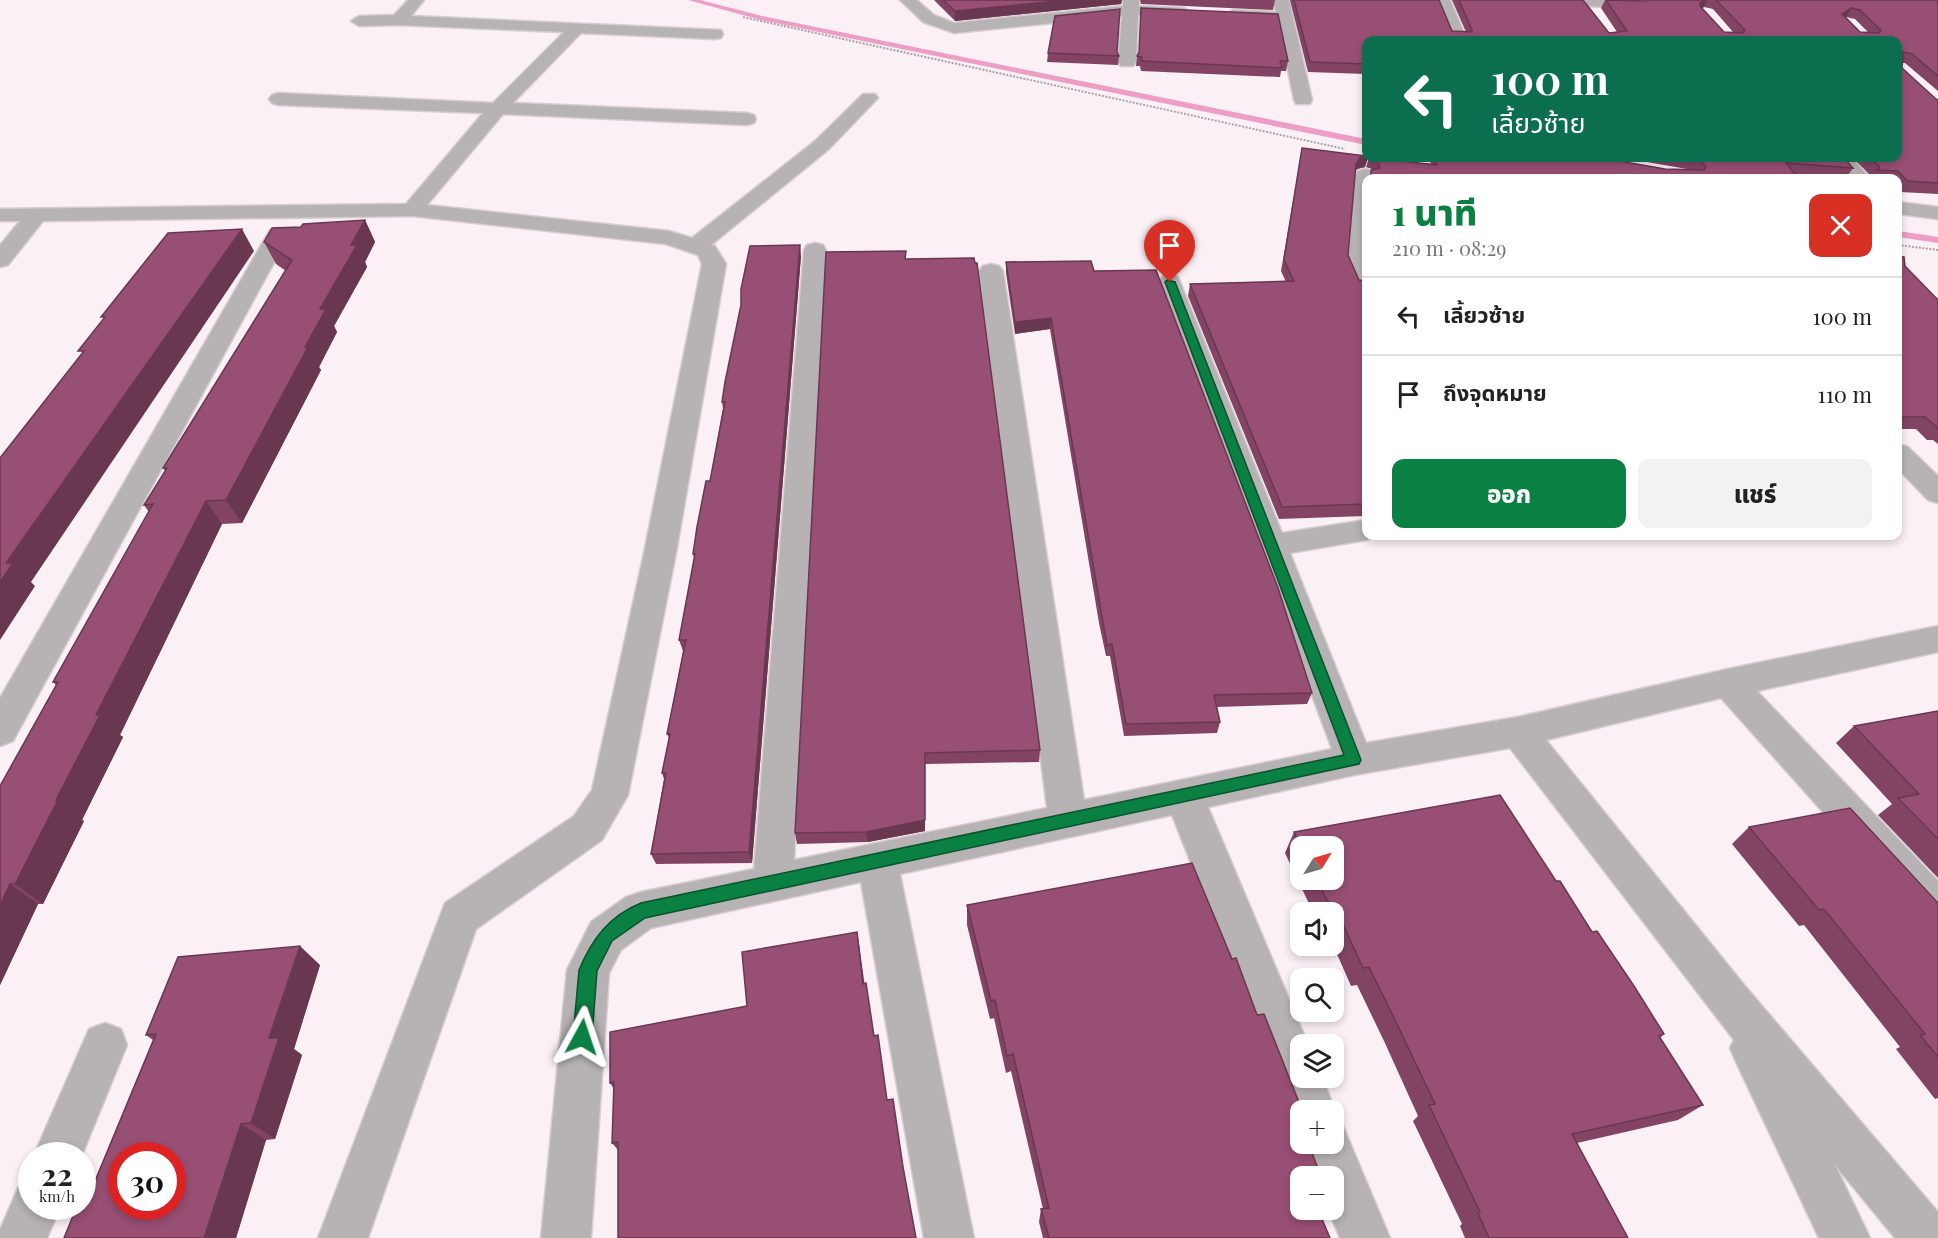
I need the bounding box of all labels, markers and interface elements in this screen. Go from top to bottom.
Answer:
text: 100 m [1491,50,1609,106]
icon: left [1392,60,1470,138]
text: เลี้ยวซ้าย [1491,104,1585,140]
text: 1 นาที [1392,187,1477,235]
button: close [1809,194,1872,257]
pin [1144,220,1195,282]
icon: arrive [1153,229,1186,262]
text: 210 m · 08:29 [1392,234,1506,261]
text: เลี้ยวซ้าย [1443,299,1525,329]
icon: left [1392,300,1425,333]
text: 100 m [1812,301,1872,331]
text: ถึงจุดหมาย [1443,377,1547,407]
icon: arrive [1392,378,1425,411]
text: 110 m [1818,379,1872,409]
button: ออก [1392,459,1626,528]
button: แชร์ [1638,459,1872,528]
north arrow [1290,836,1344,890]
map controls [1290,836,1344,1220]
button: sound [1290,902,1344,956]
button: search [1290,968,1344,1022]
position arrow [550,1005,614,1069]
button: layers [1290,1034,1344,1088]
button: + [1290,1100,1344,1154]
speed limit sign: 30 [108,1142,186,1220]
text: 22 [41,1154,73,1194]
button: − [1290,1166,1344,1220]
text: km/h [39,1186,75,1206]

